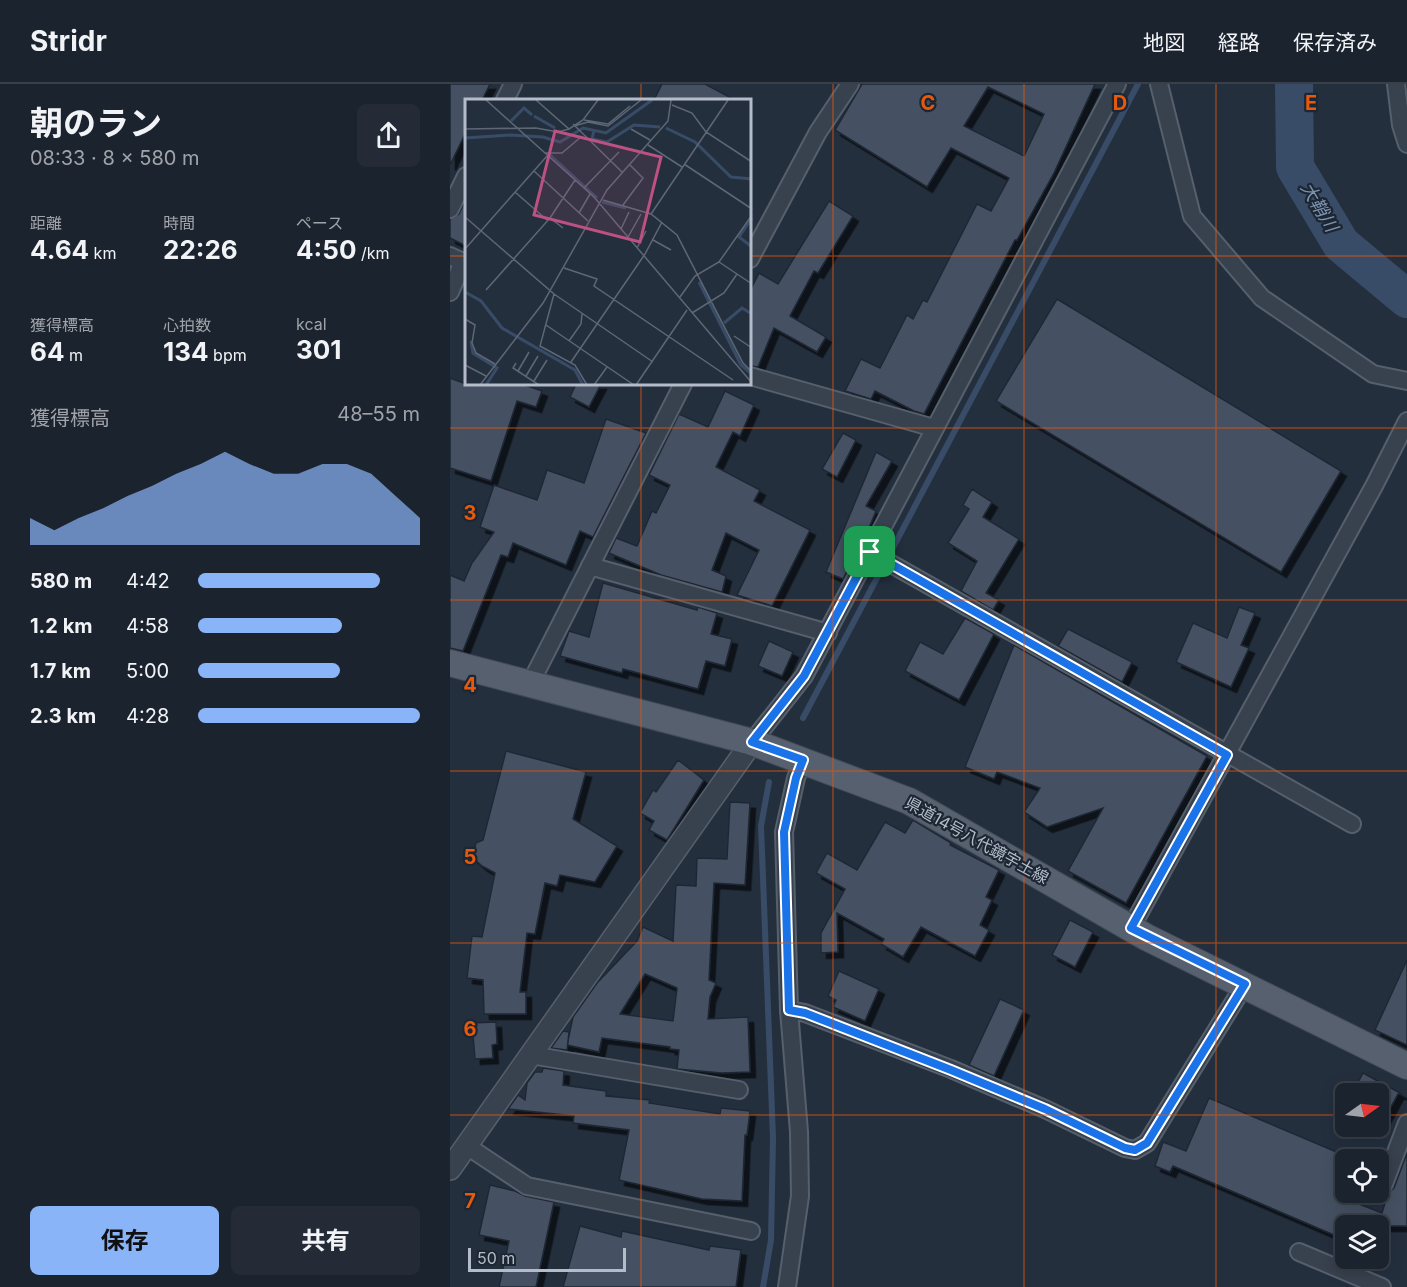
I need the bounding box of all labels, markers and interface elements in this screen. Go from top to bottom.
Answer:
text: Stridr [30,24,107,58]
text: 地図 [1143,30,1185,55]
text: 経路 [1218,30,1260,55]
text: 保存済み [1293,30,1377,55]
text: C [921,91,935,115]
text: D [1113,91,1127,115]
text: E [1305,91,1317,115]
inset map [465,99,752,386]
text: 朝のラン [30,103,162,143]
button: share [357,104,420,167]
text: 08:33 · 8 × 580 m [30,146,200,170]
water label: 大鞘川 [1297,178,1343,237]
text: 距離 [30,213,62,233]
text: 時間 [163,213,195,233]
text: ペース [296,213,343,233]
text: 4.64 [30,234,89,265]
text: 22:26 [163,234,238,265]
text: 4:50 [296,234,356,265]
text: km [89,243,116,263]
text: /km [356,243,389,263]
text: kcal [296,314,327,334]
text: 獲得標高 [30,315,94,335]
text: 心拍数 [163,315,211,335]
text: 301 [296,334,342,365]
text: 64 [30,336,64,367]
text: 134 [163,336,209,367]
text: m [64,345,83,365]
text: bpm [209,345,247,365]
text: 48–55 m [337,402,420,426]
text: 獲得標高 [30,406,110,430]
text: 3 [464,501,476,525]
pin [844,526,895,577]
icon: arrive [853,535,886,568]
text: 580 m [30,569,92,593]
text: 4:42 [126,569,170,593]
text: 1.2 km [30,614,93,638]
text: 4:58 [126,614,169,638]
text: 1.7 km [30,659,91,683]
text: 5:00 [126,659,169,683]
text: 4 [463,673,477,697]
text: 2.3 km [30,704,96,728]
text: 4:28 [126,704,169,728]
street label: 県道14号八代鏡宇土線 [902,792,1052,888]
text: 5 [464,845,476,869]
text: 6 [464,1017,477,1041]
north arrow [1335,1083,1389,1137]
map controls [1335,1083,1389,1269]
button: locate [1335,1149,1389,1203]
text: 7 [464,1189,476,1213]
button: 保存 [30,1206,219,1275]
button: 共有 [231,1206,420,1275]
button: layers [1335,1215,1389,1269]
scale bar [468,1245,626,1272]
text: 50 m [477,1248,515,1268]

